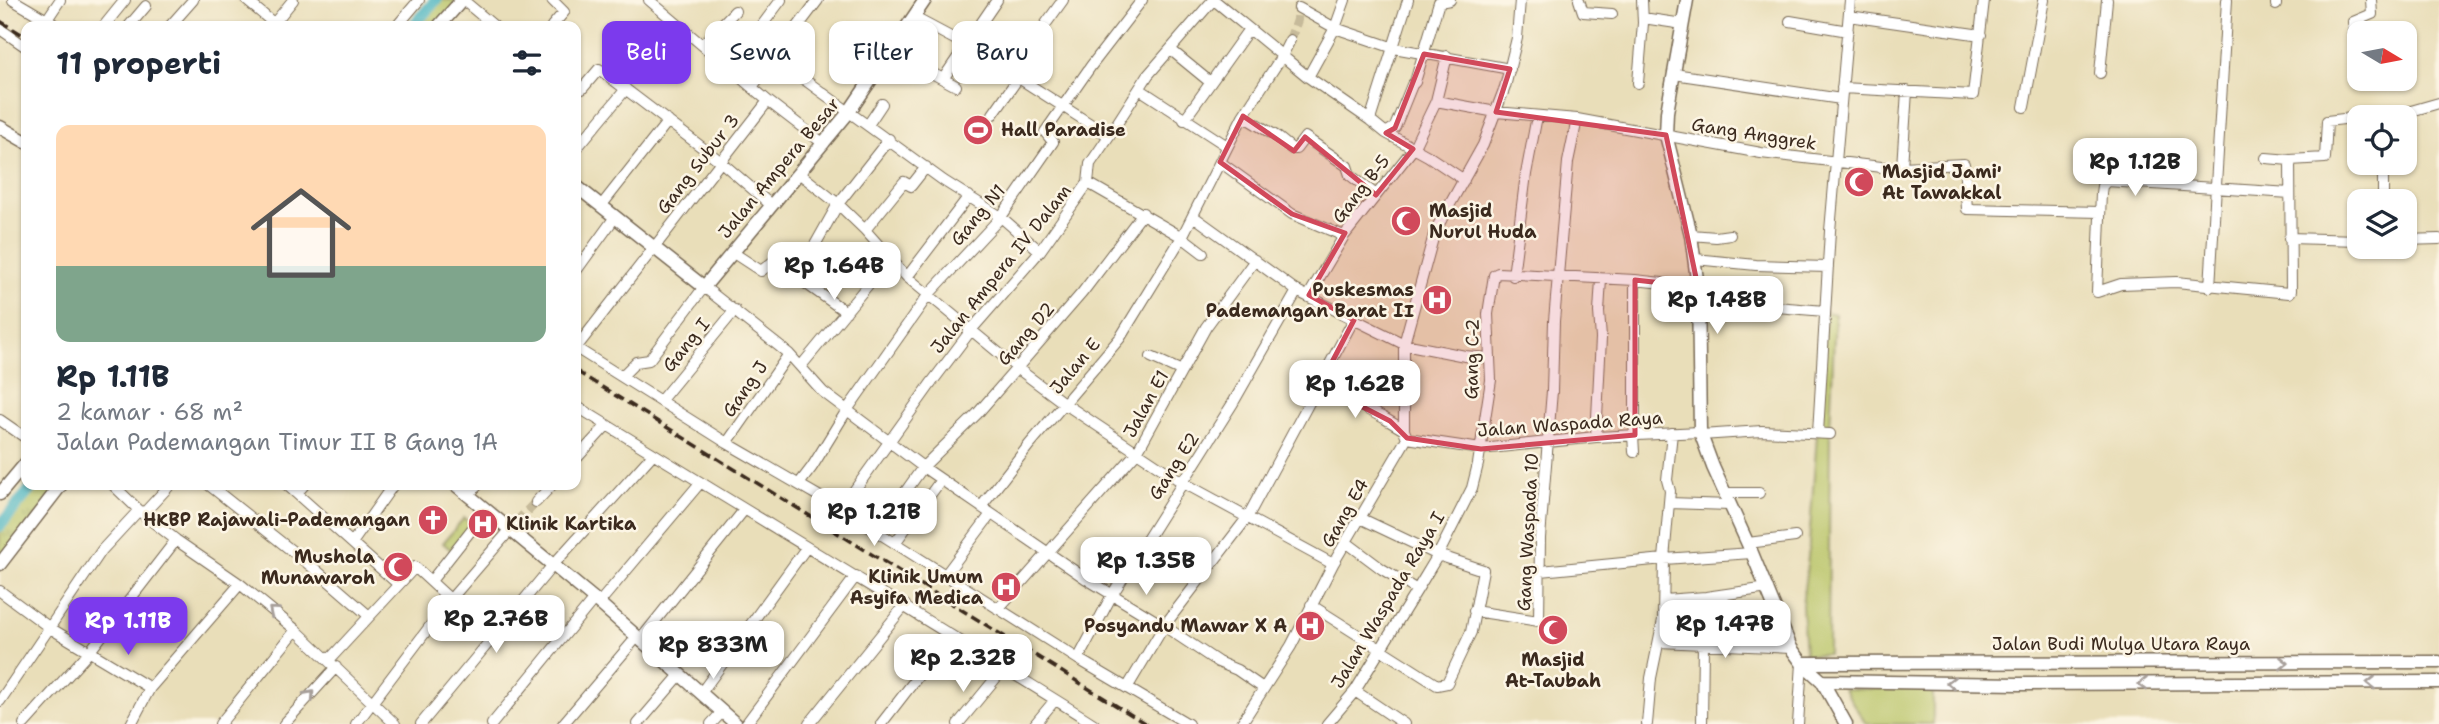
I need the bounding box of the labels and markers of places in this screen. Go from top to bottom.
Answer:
sports icon: Hall Paradise [961,113,995,147]
place label: Hall Paradise [1001,118,1126,142]
pin: Rp 1.12B [2063,138,2207,198]
place label: Masjid Jami' At Tawakkal [1882,160,2002,205]
mosque icon: Masjid Jami' At Tawakkal [1842,165,1876,199]
place label: Masjid Nurul Huda [1429,199,1537,244]
mosque icon: Masjid Nurul Huda [1389,204,1423,238]
pin: Rp 1.64B [762,243,906,302]
pin: Rp 1.48B [1645,276,1789,336]
place label: Puskesmas Pademangan Barat II [1206,278,1414,323]
hospital icon: Puskesmas Pademangan Barat II [1420,283,1454,317]
pin: Rp 1.62B [1283,360,1427,420]
pin: Rp 1.21B [802,489,946,548]
church icon: HKBP Rajawali-Pademangan [416,503,450,537]
hospital icon: Klinik Kartika [466,507,500,541]
place label: HKBP Rajawali-Pademangan [143,508,410,532]
place label: Klinik Kartika [506,512,637,536]
pin: Rp 1.35B [1074,538,1218,597]
place label: Mushola Munawaroh [261,545,376,590]
mosque icon: Mushola Munawaroh [381,550,415,584]
place label: Klinik Umum Asyifa Medica [850,565,984,610]
hospital icon: Klinik Umum Asyifa Medica [989,570,1023,604]
pin: Rp 2.76B [424,596,568,655]
pin: Rp 1.11B [56,598,200,657]
pin: Rp 1.47B [1653,600,1797,660]
hospital icon: Posyandu Mawar X A [1293,609,1327,643]
mosque icon: Masjid At-Taubah [1536,613,1570,647]
place label: Posyandu Mawar X A [1084,614,1287,638]
pin: Rp 833M [648,622,778,681]
pin: Rp 2.32B [891,634,1035,694]
place label: Masjid At-Taubah [1505,648,1601,693]

